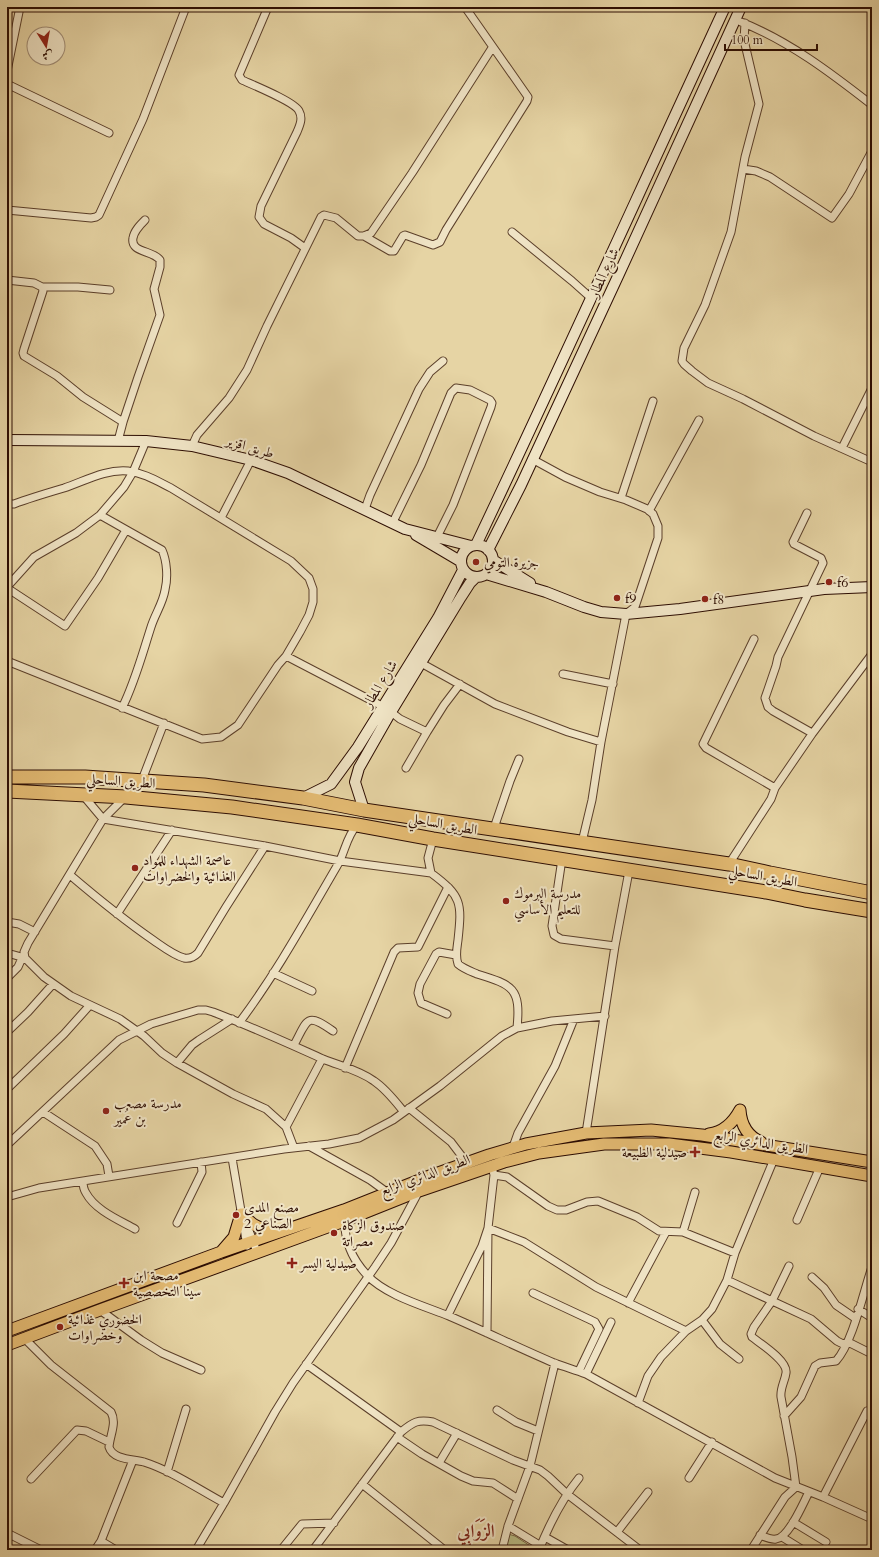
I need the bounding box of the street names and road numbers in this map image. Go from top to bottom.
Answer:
street label: شارع المطار [583,245,626,303]
street label: طريق اقزير [222,431,276,463]
street label: شارع المطار [357,657,404,714]
street label: الطريق الساحلي [86,769,156,796]
street label: الطريق الساحلي [407,809,479,842]
street label: الطريق الساحلي [727,861,799,894]
street label: الطريق الدائري الرابع [712,1125,809,1163]
street label: الطريق الدائري الرابع [377,1150,474,1204]

